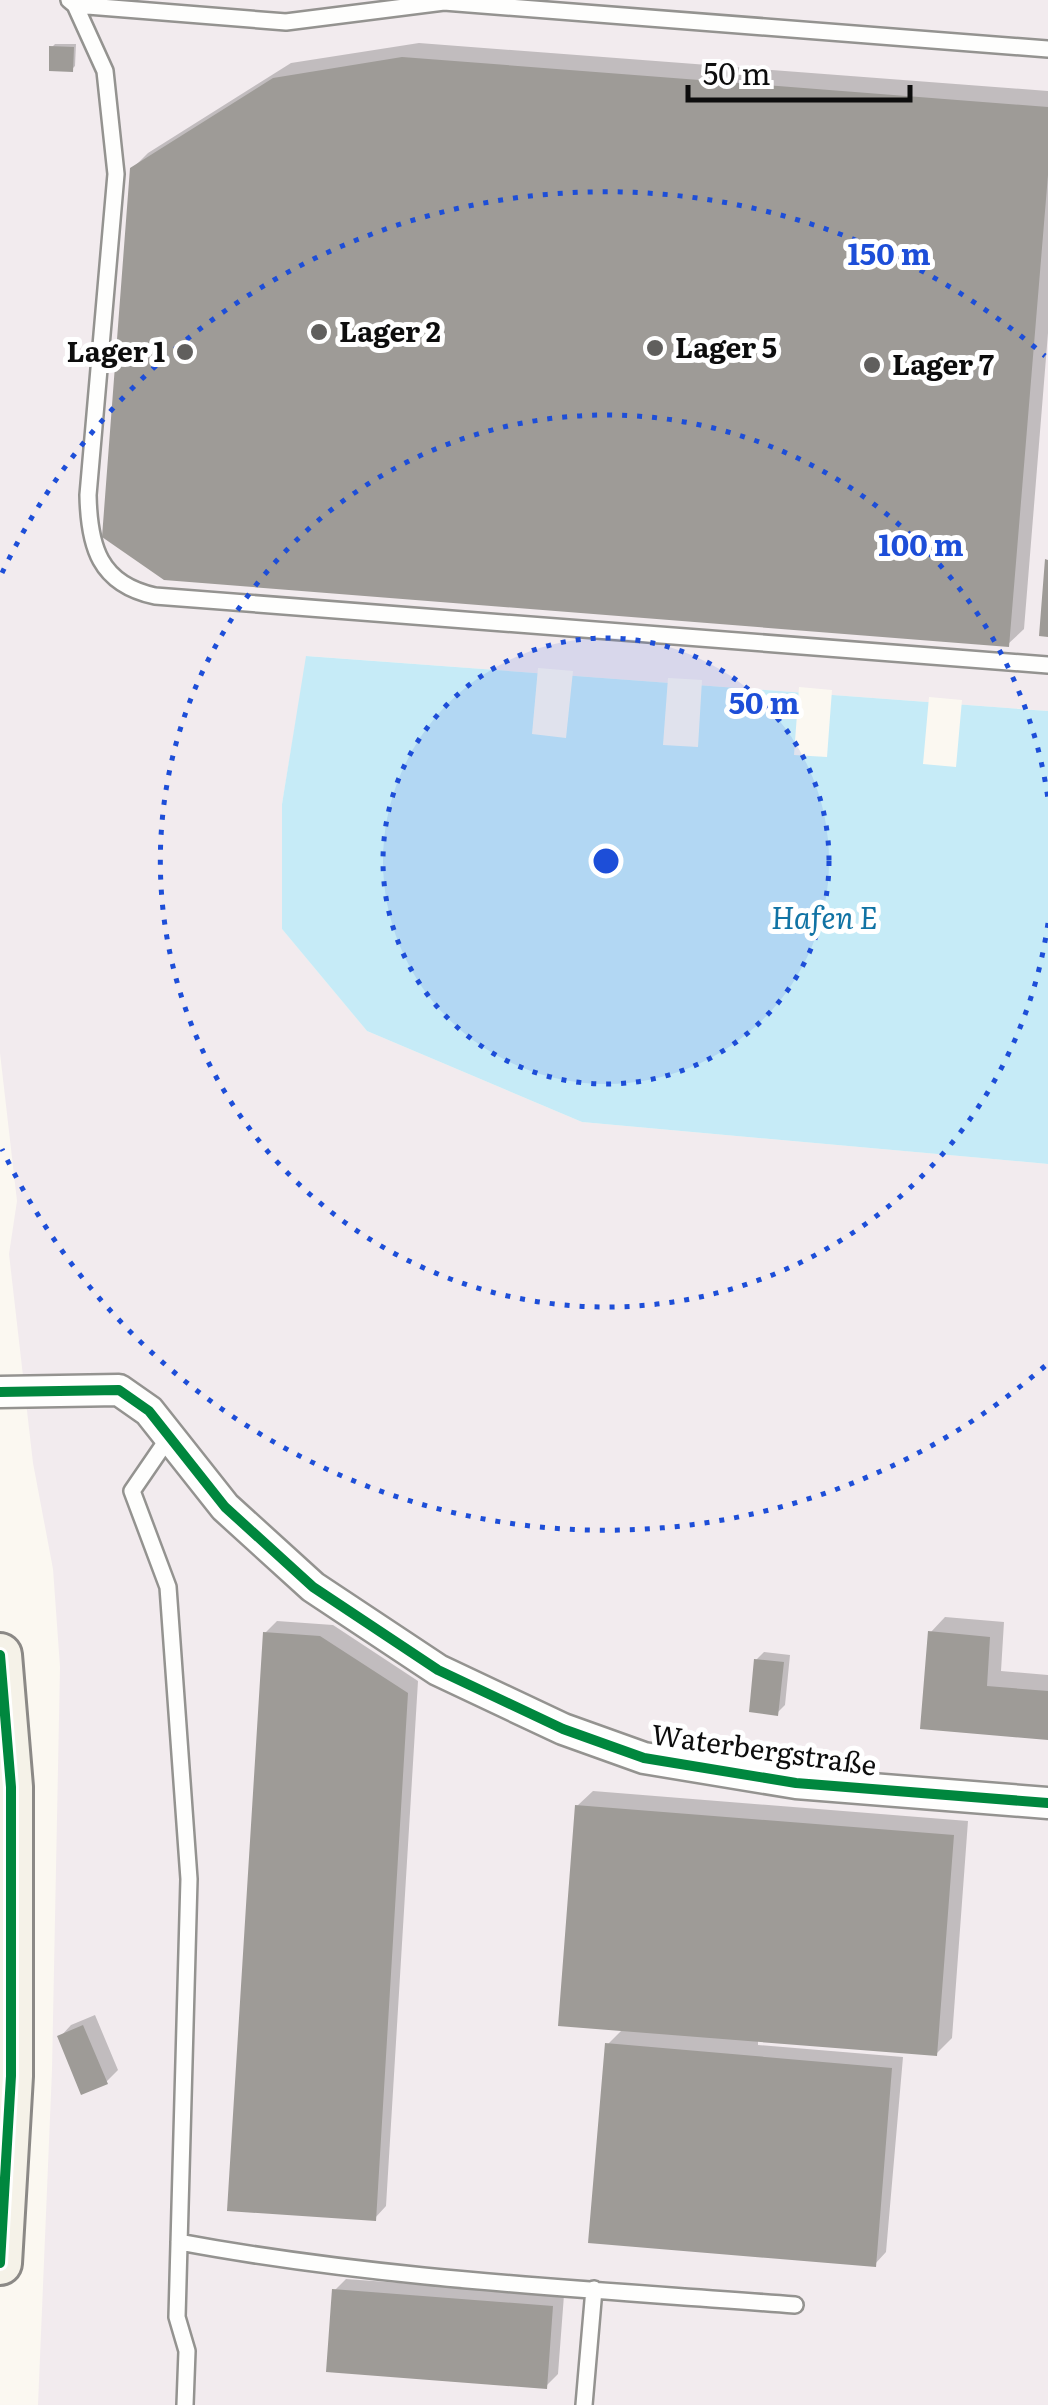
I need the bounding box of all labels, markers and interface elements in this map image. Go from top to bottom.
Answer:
scale bar [688,40,910,102]
text: 50 m [703,50,771,94]
text: 150 m [847,230,931,274]
place label: Lager 2 [339,309,441,351]
marker: Lager 2 [308,321,330,343]
place label: Lager 5 [675,325,777,367]
place label: Lager 1 [67,329,165,371]
marker: Lager 5 [644,337,666,359]
marker: Lager 1 [174,341,196,363]
place label: Lager 7 [892,342,995,384]
marker: Lager 7 [861,354,883,376]
text: 100 m [878,521,964,565]
text: 50 m [729,679,799,723]
centre of rings [588,843,624,879]
water label: Hafen E [771,894,877,938]
street label: Waterbergstraße [649,1711,880,1785]

